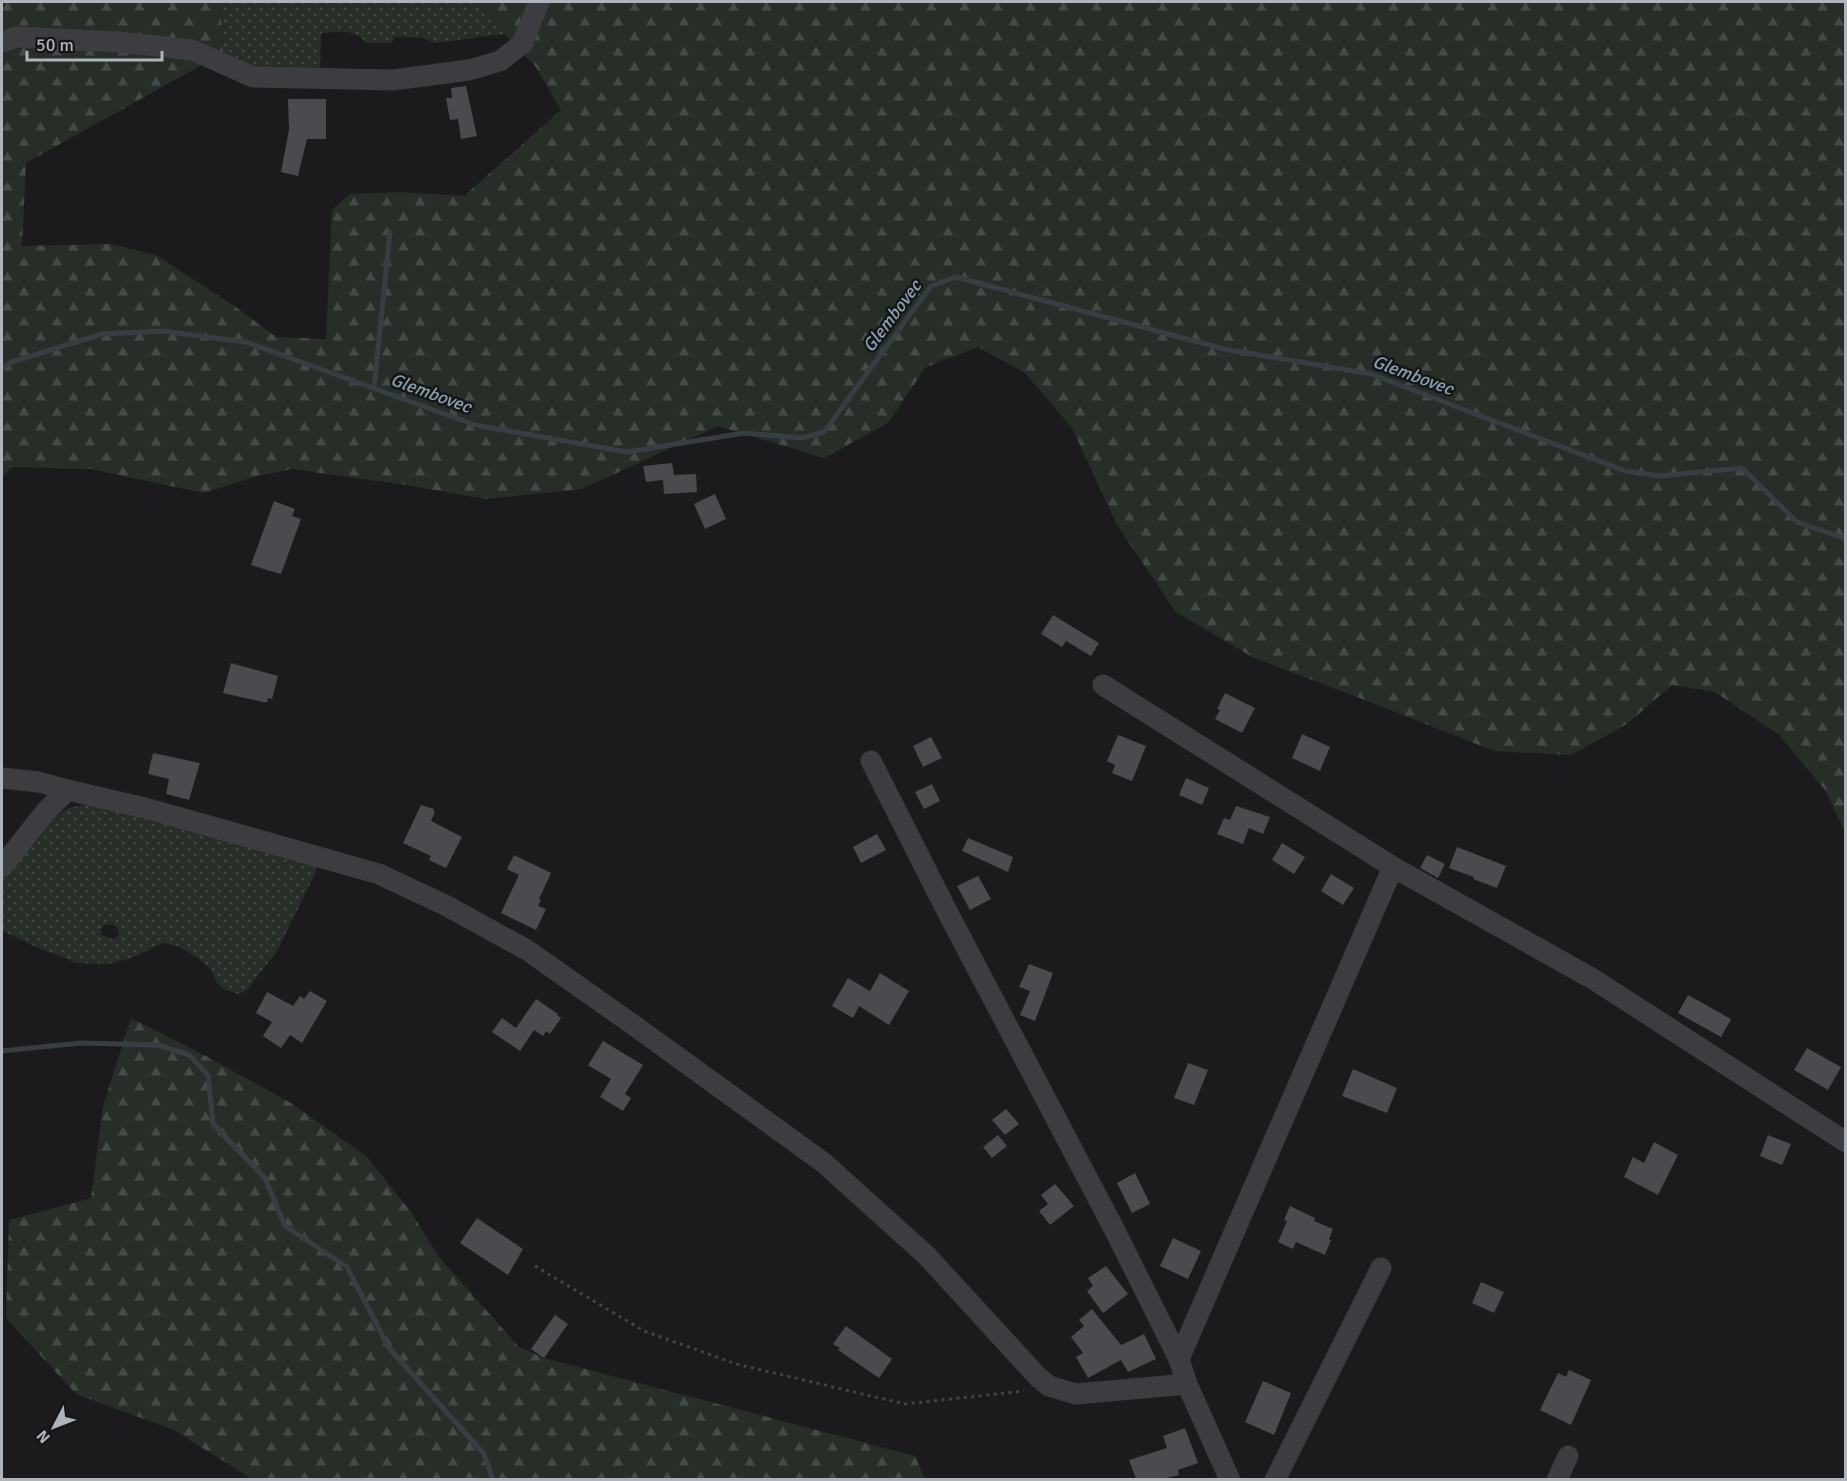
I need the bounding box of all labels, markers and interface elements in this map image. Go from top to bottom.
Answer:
scale bar [27,24,162,62]
text: 50 m [36,34,74,56]
water label: Glembovec [858,275,927,356]
water label: Glembovec [1370,350,1458,400]
water label: Glembovec [388,368,476,418]
north arrow [24,1397,84,1457]
text: N [32,1426,55,1447]

